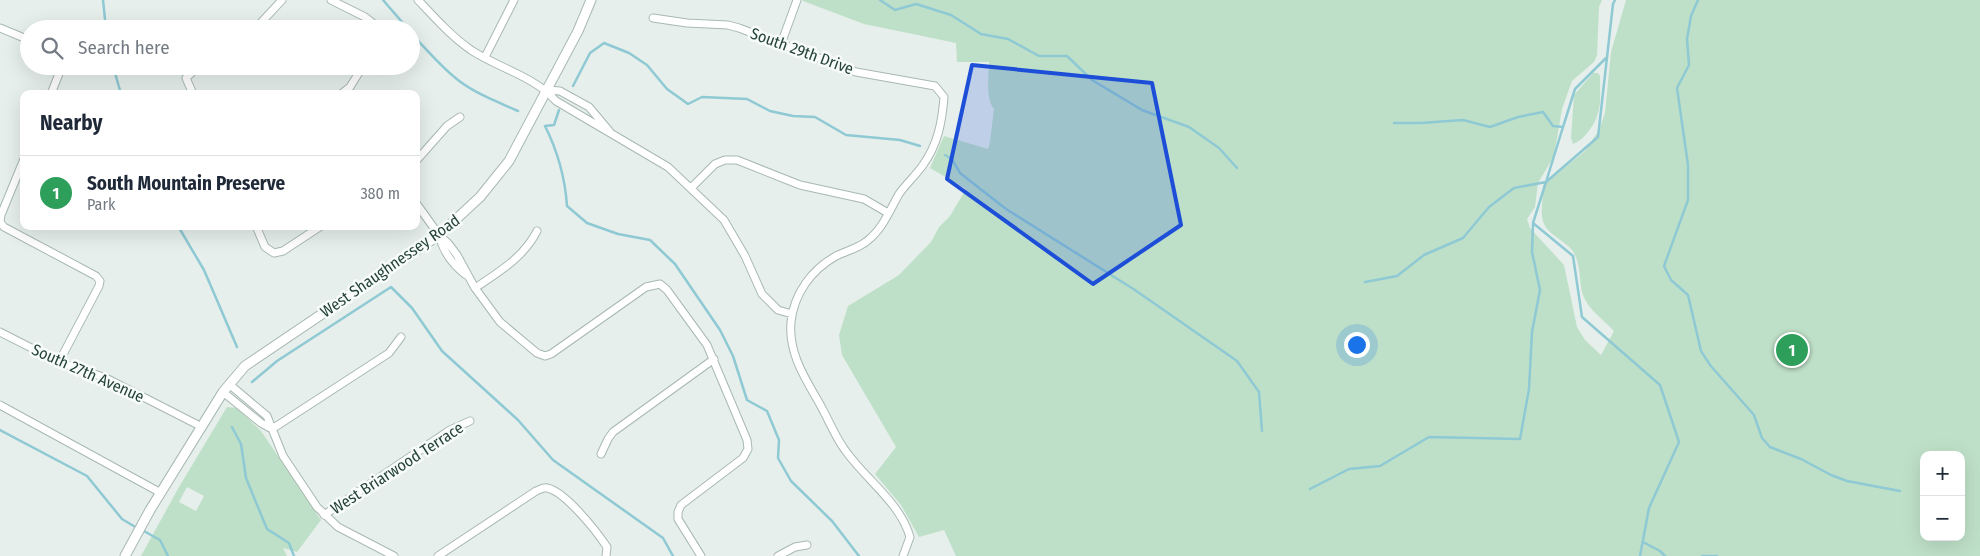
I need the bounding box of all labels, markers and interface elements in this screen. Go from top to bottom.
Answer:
search box [20,20,420,75]
street label: South 29th Drive [748,24,856,78]
icon: search [38,34,66,62]
text: Search here [78,36,170,59]
text: Nearby [40,110,102,136]
text: South Mountain Preserve [87,172,285,195]
text: 1 [53,184,59,203]
text: 380 m [360,184,400,203]
text: Park [87,195,115,214]
street label: West Shaughnessey Road [317,211,463,321]
pin: 1 [1776,331,1808,369]
your location [1344,332,1370,358]
street label: South 27th Avenue [29,340,147,406]
street label: West Briarwood Terrace [327,418,467,518]
map controls [1920,451,1965,541]
button: + [1920,451,1965,496]
button: − [1920,496,1965,541]

